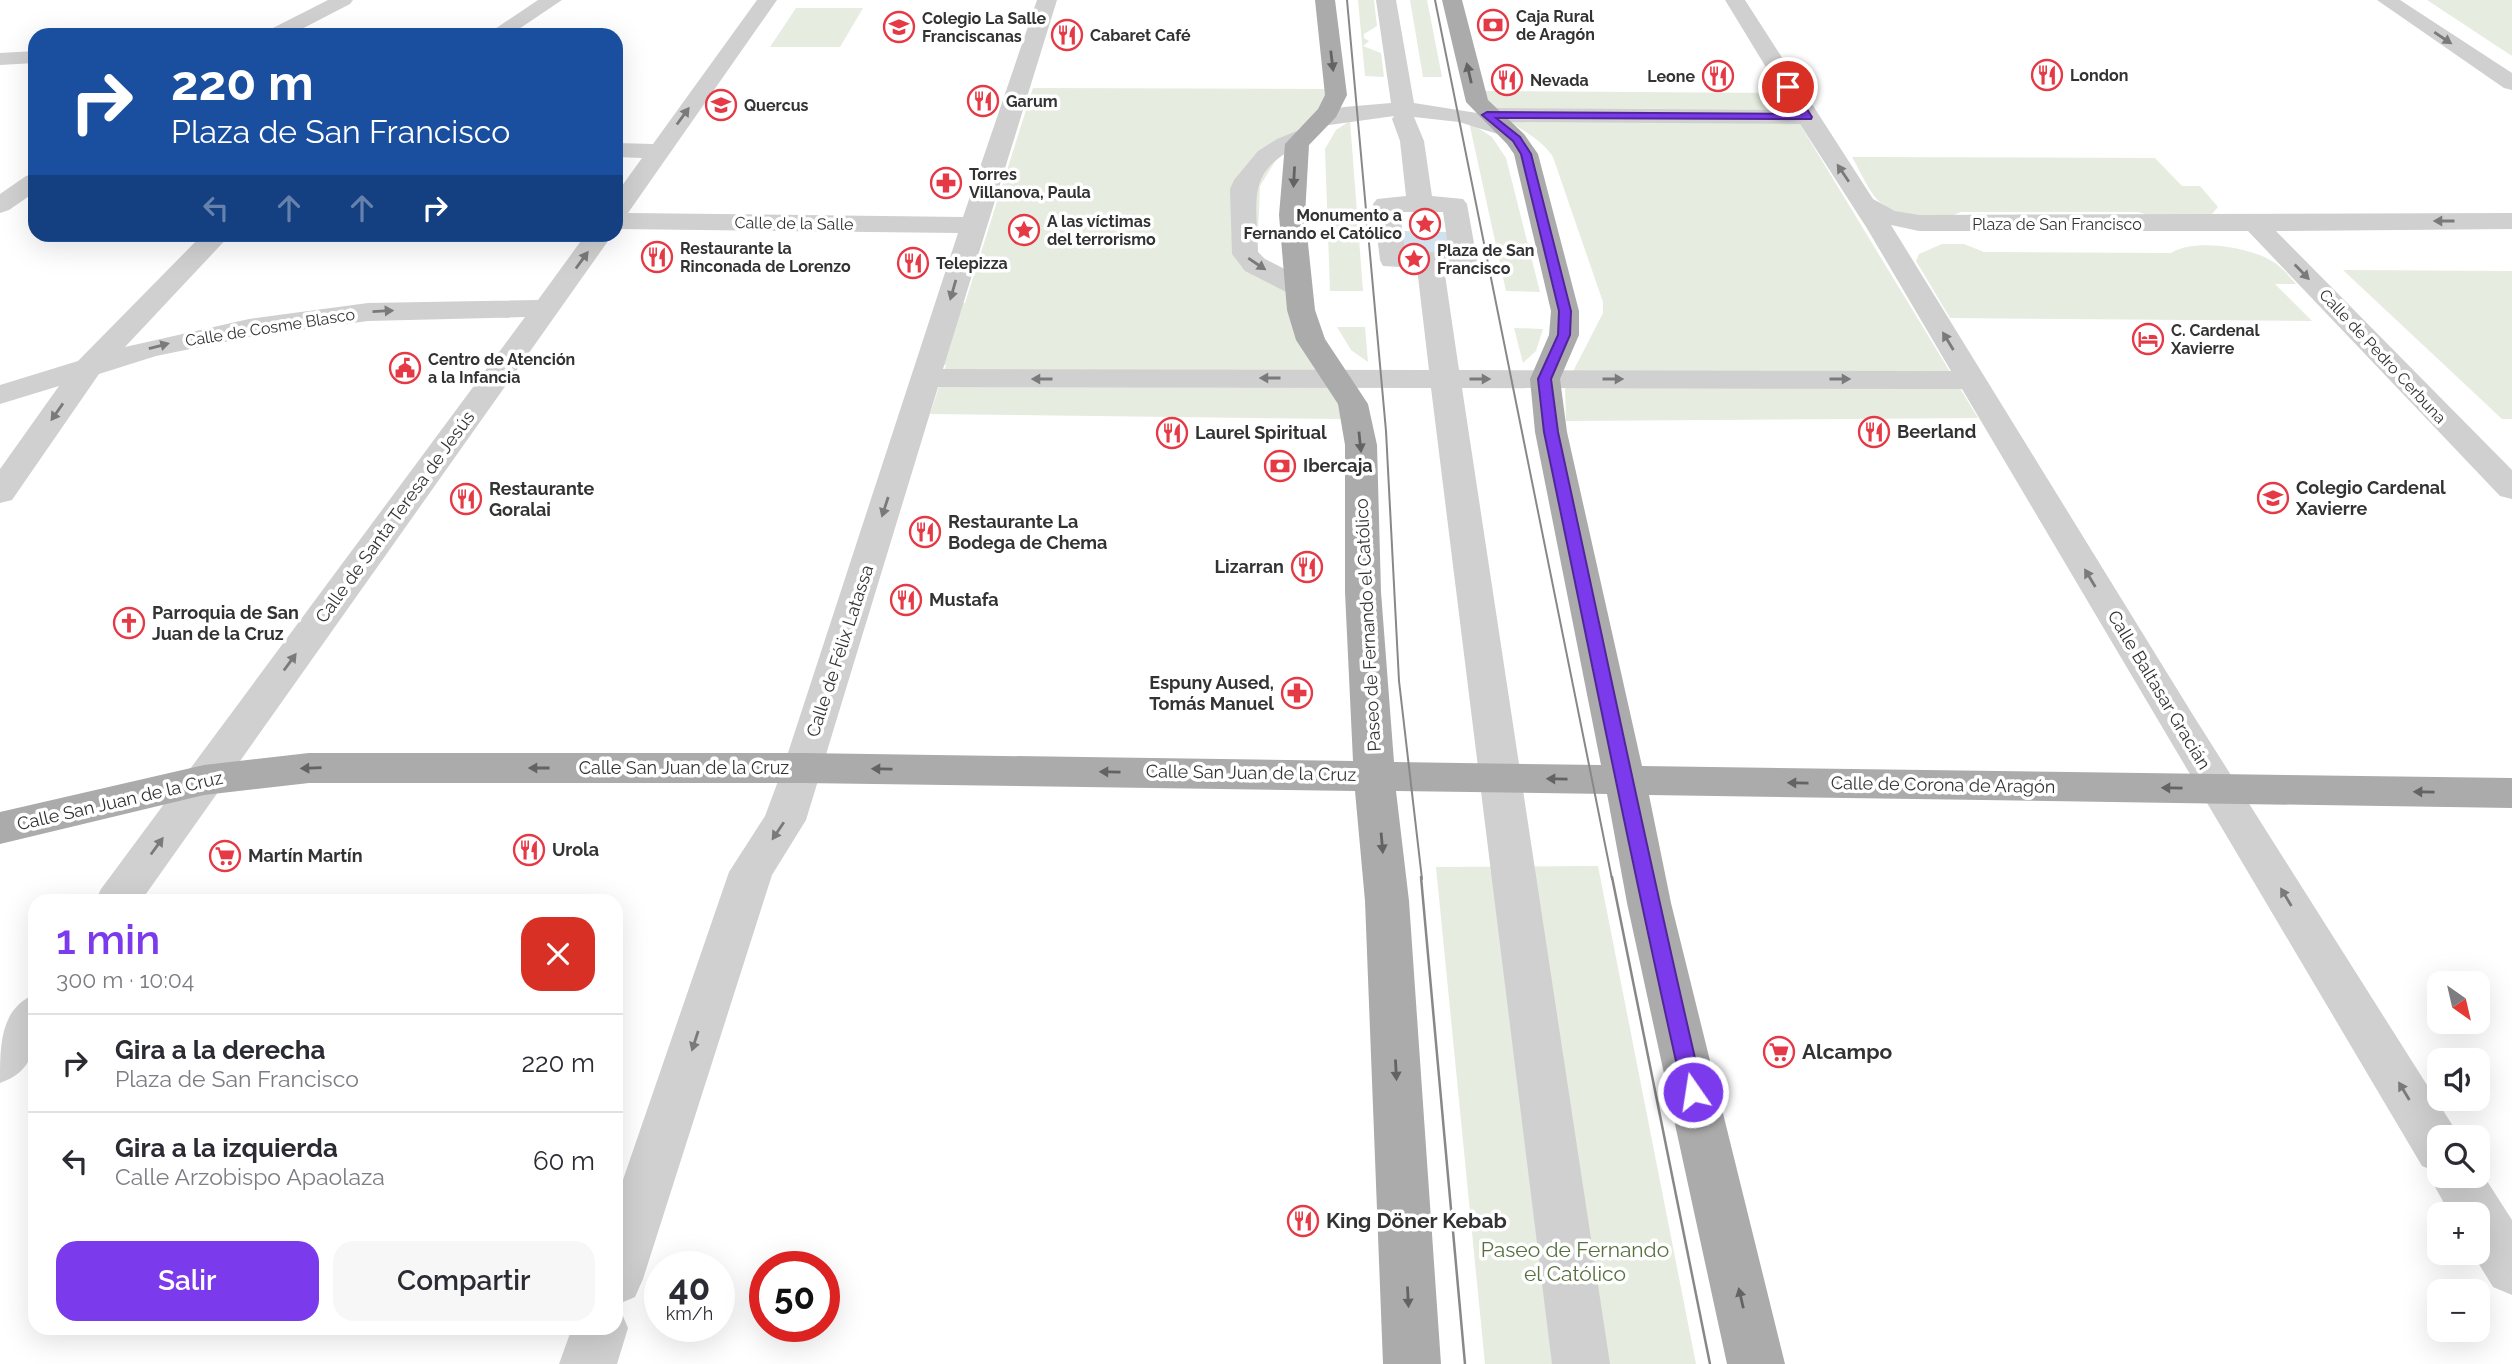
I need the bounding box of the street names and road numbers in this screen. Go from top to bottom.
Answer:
street label: Calle de la Salle [734,213,854,234]
street label: Plaza de San Francisco [1972,215,2142,234]
street label: Calle de Pedro Cerbuna [2315,285,2450,427]
street label: Calle de Cosme Blasco [184,305,356,350]
street label: Calle de Santa Teresa de Jesús [311,406,479,627]
street label: Paseo de Fernando el Católico [1350,498,1385,752]
street label: Calle de Félix Latassa [802,562,877,740]
street label: Calle Baltasar Gracián [2104,606,2215,773]
street label: Calle San Juan de la Cruz [579,757,789,778]
street label: Calle San Juan de la Cruz [1146,760,1357,785]
street label: Calle San Juan de la Cruz [15,767,225,834]
street label: Calle de Corona de Aragón [1831,772,2055,797]

